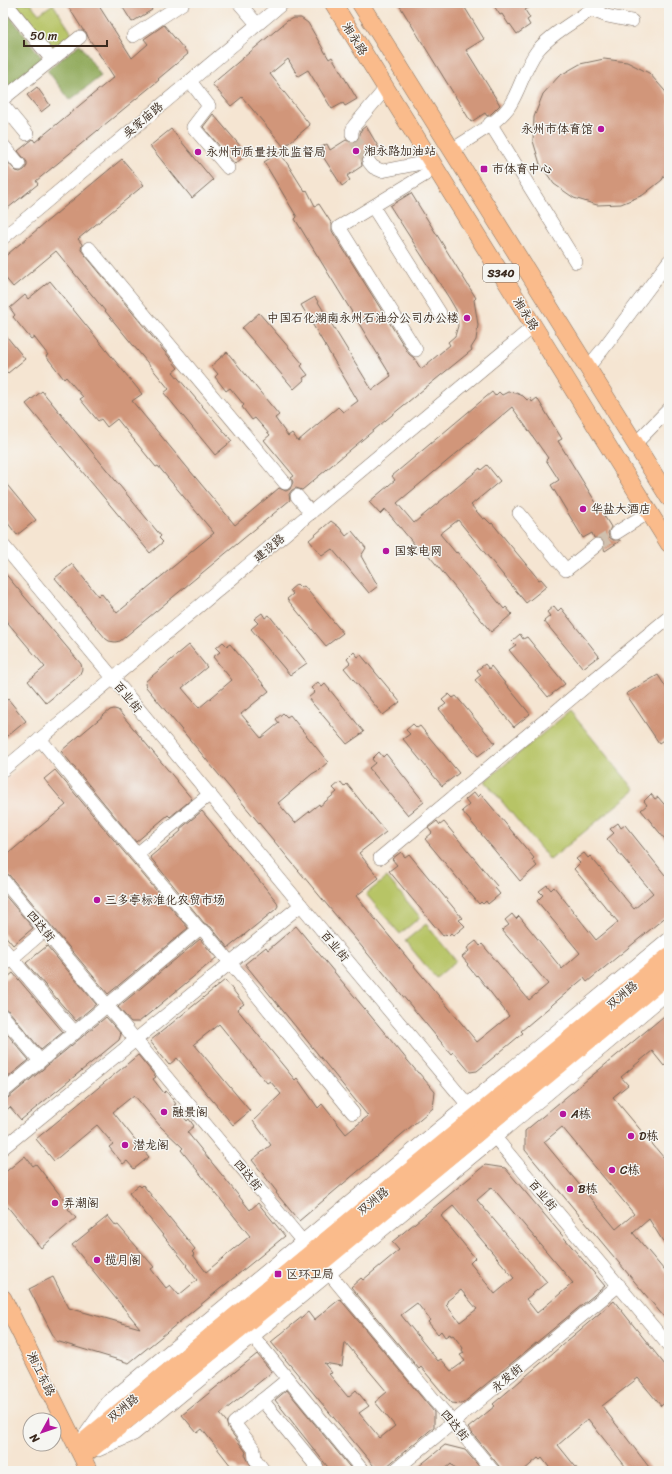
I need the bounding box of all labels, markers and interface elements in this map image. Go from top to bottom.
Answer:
street label: 湘永路 [336,18,374,60]
scale bar [24,22,107,48]
text: 50 m [30,25,57,47]
street label: 吴家庙路 [118,96,168,144]
place label: 永州市体育馆 [521,118,593,140]
marker: 永州市体育馆 [596,124,606,134]
place label: 湘永路加油站 [364,140,436,162]
place label: 永州市质量技术监督局 [206,141,326,163]
marker: 湘永路加油站 [351,146,361,156]
marker: 永州市质量技术监督局 [193,147,203,157]
place label: 市体育中心 [492,158,552,180]
marker: 市体育中心 [479,164,489,174]
road number: S340 [483,264,519,282]
street label: 湘永路 [507,293,545,335]
place label: 中国石化湖南永州石油分公司办公楼 [267,307,459,329]
marker: 中国石化湖南永州石油分公司办公楼 [462,313,472,323]
place label: 华盐大酒店 [591,498,651,520]
marker: 华盐大酒店 [578,504,588,514]
street label: 建设路 [248,528,290,568]
place label: 国家电网 [394,540,442,562]
marker: 国家电网 [381,546,391,556]
street label: 百业街 [108,676,148,718]
place label: 三多亭标准化农贸市场 [105,889,225,911]
marker: 三多亭标准化农贸市场 [92,895,102,905]
street label: 四达街 [21,905,61,947]
street label: 百业街 [315,925,355,967]
street label: 双洲路 [601,975,643,1015]
place label: 融景阁 [172,1101,208,1123]
place label: A栋 [570,1103,591,1125]
marker: 融景阁 [159,1107,169,1117]
marker: A栋 [558,1109,568,1119]
place label: D栋 [639,1125,658,1147]
marker: D栋 [626,1131,636,1141]
place label: 潜龙阁 [133,1134,169,1156]
marker: 潜龙阁 [120,1140,130,1150]
street label: 四达街 [228,1154,268,1196]
place label: C栋 [620,1159,640,1181]
marker: C栋 [607,1165,617,1175]
street label: 百业街 [523,1174,563,1216]
place label: B栋 [578,1178,598,1200]
street label: 双洲路 [352,1181,394,1221]
marker: B栋 [565,1184,575,1194]
place label: 弄潮阁 [63,1192,99,1214]
marker: 弄潮阁 [50,1198,60,1208]
place label: 揽月阁 [105,1249,141,1271]
marker: 揽月阁 [92,1255,102,1265]
place label: 区环卫局 [286,1263,334,1285]
marker: 区环卫局 [273,1269,283,1279]
street label: 湘江东路 [21,1348,61,1400]
street label: 永发街 [486,1358,528,1398]
street label: 双洲路 [102,1388,144,1428]
street label: 四达街 [435,1404,475,1446]
north arrow [22,1412,62,1452]
text: N [25,1429,45,1448]

